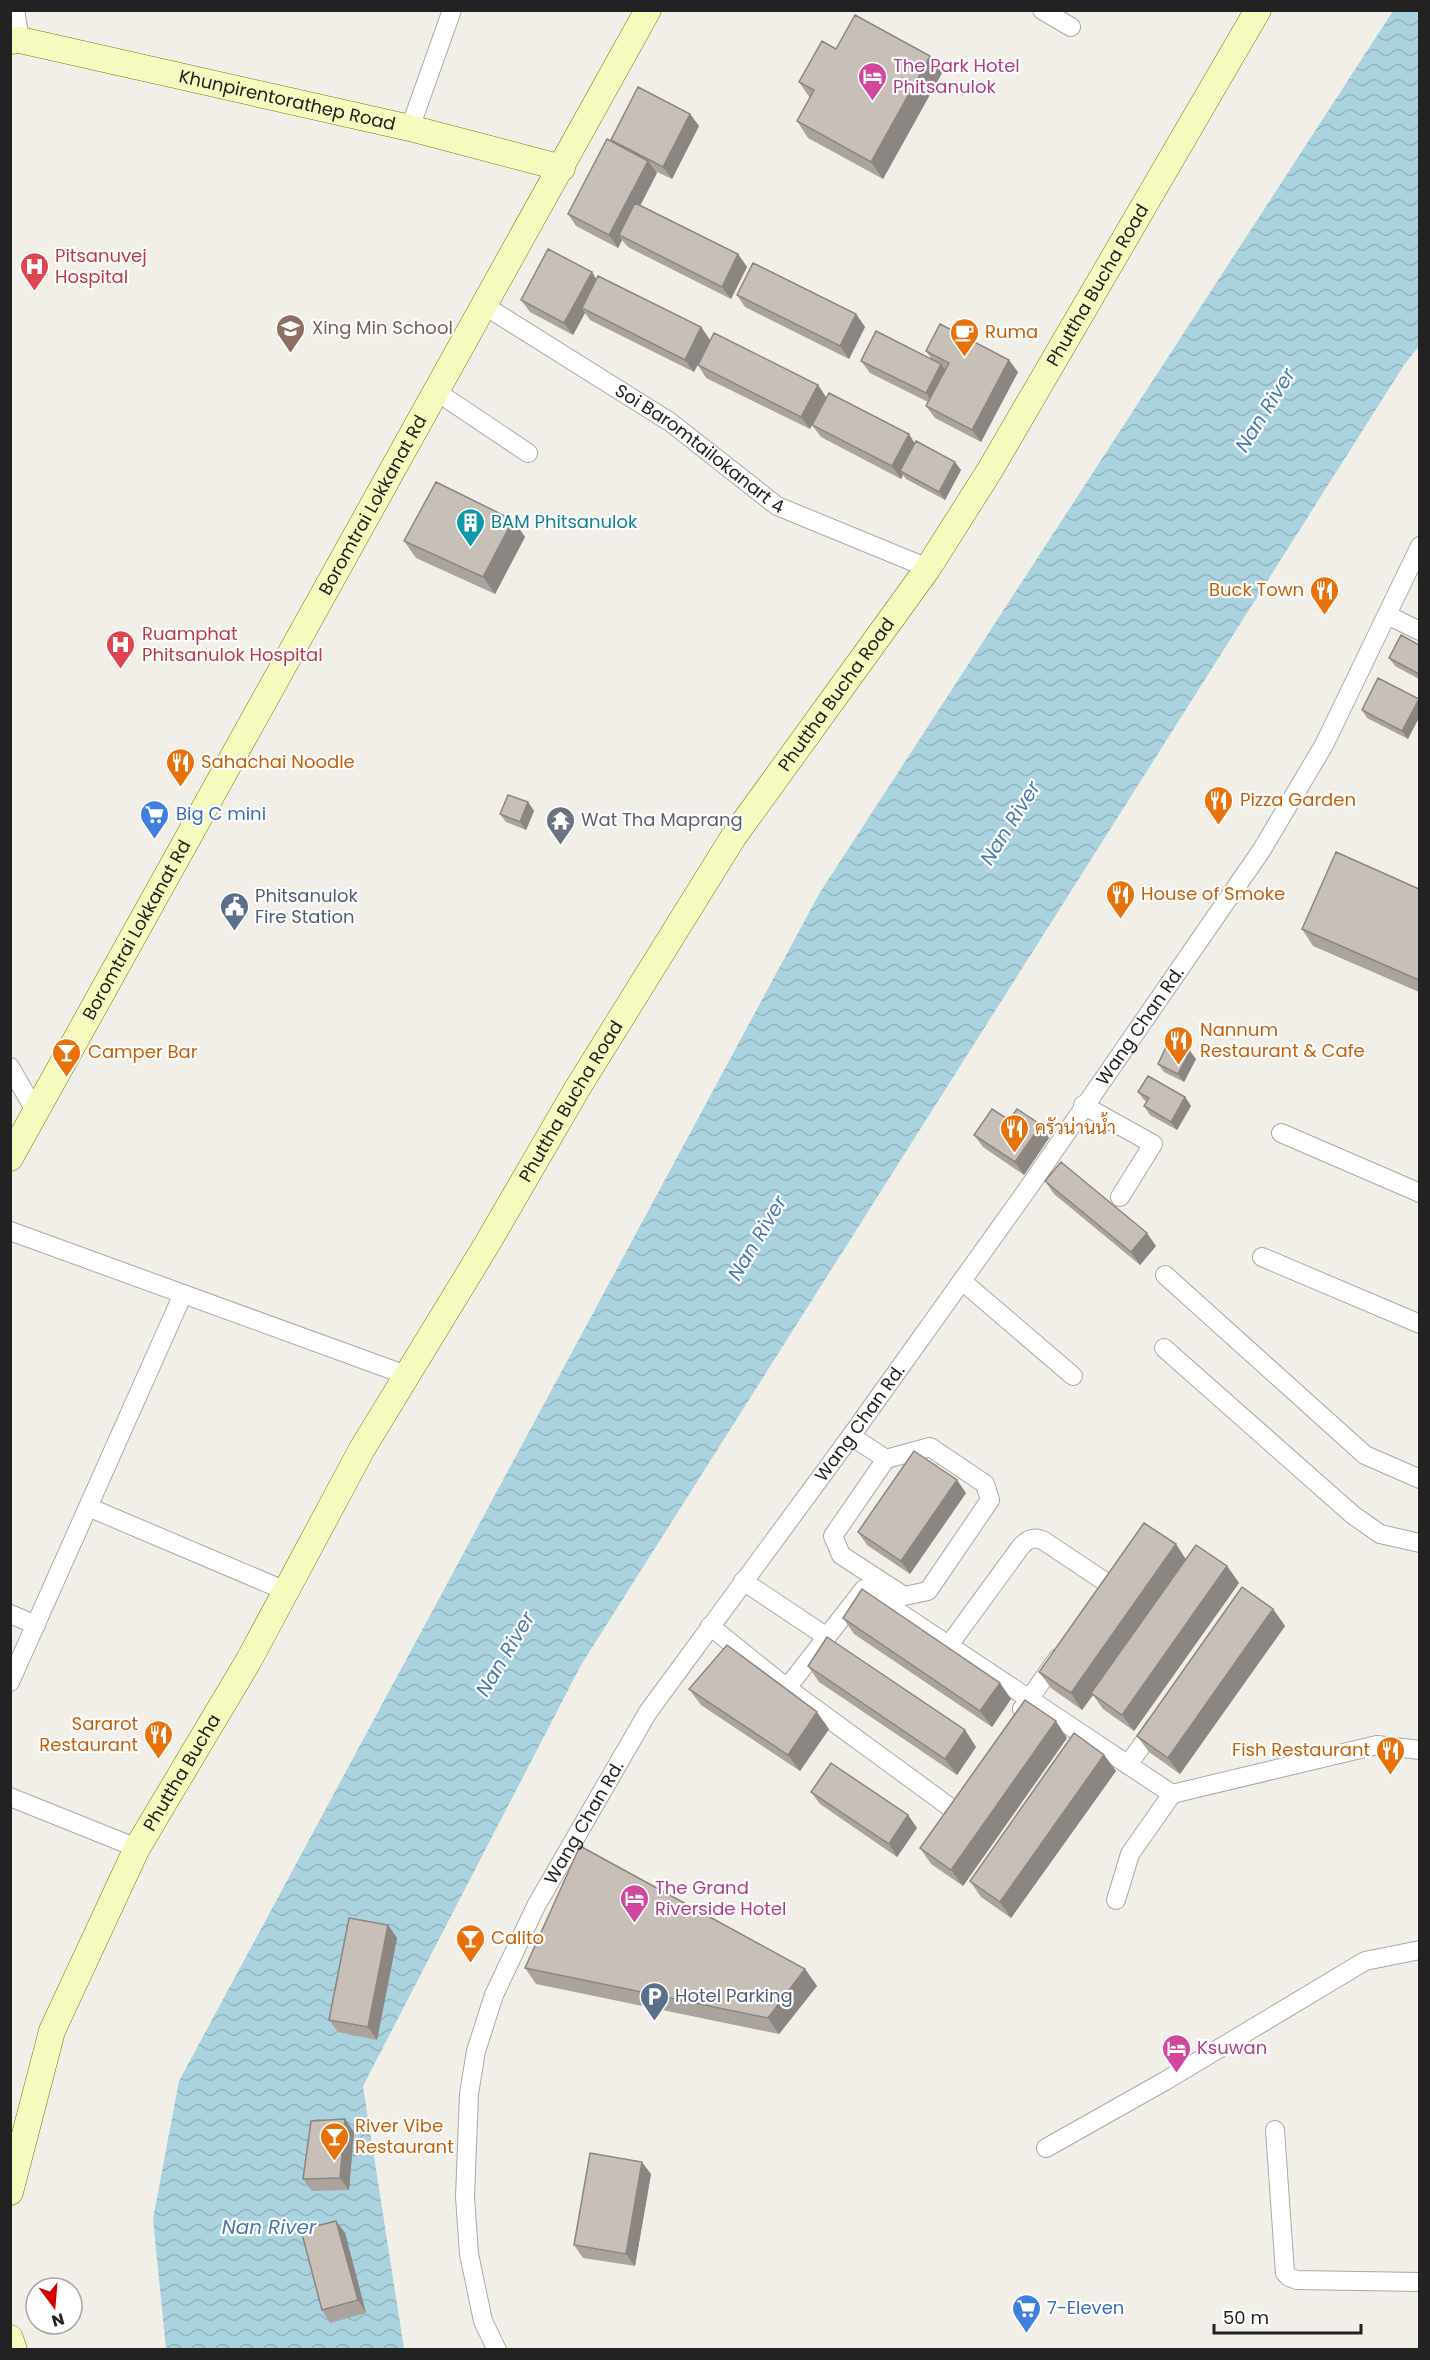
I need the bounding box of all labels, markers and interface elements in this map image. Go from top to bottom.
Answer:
place label: The Park Hotel Phitsanulok [893,53,1020,99]
hotel icon: The Park Hotel Phitsanulok [856,60,888,102]
street label: Khunpirentorathep Road [177,63,398,136]
street label: Phuttha Bucha Road [1040,199,1154,371]
place label: Pitsanuvej Hospital [55,243,147,289]
hospital icon: Pitsanuvej Hospital [18,250,50,292]
school or university icon: Xing Min School [275,312,307,354]
place label: Xing Min School [312,315,453,340]
cafe icon: Ruma [948,316,980,358]
place label: Ruma [985,319,1038,344]
water label: Nan River [1228,362,1302,457]
street label: Soi Baromtailokanart 4 [610,378,788,519]
street label: Boromtrai Lokkanat Rd [312,410,433,599]
building icon: BAM Phitsanulok [454,506,486,548]
place label: BAM Phitsanulok [491,509,638,534]
restaurant icon: Buck Town [1309,574,1341,616]
place label: Buck Town [1209,577,1304,602]
street label: Phuttha Bucha Road [772,612,900,776]
place label: Ruamphat Phitsanulok Hospital [142,621,323,667]
hospital icon: Ruamphat Phitsanulok Hospital [105,628,137,670]
restaurant icon: Sahachai Noodle [164,746,196,788]
place label: Sahachai Noodle [201,749,355,774]
water label: Nan River [973,775,1047,870]
restaurant icon: Pizza Garden [1203,784,1235,826]
place label: Pizza Garden [1240,787,1356,812]
supermarket icon: Big C mini [139,798,171,840]
place label: Big C mini [176,801,266,826]
temple icon: Wat Tha Maprang [544,804,576,846]
place label: Wat Tha Maprang [581,807,743,832]
street label: Boromtrai Lokkanat Rd [76,835,196,1024]
restaurant icon: House of Smoke [1104,878,1136,920]
place label: House of Smoke [1141,881,1285,906]
place label: Phitsanulok Fire Station [255,883,358,929]
public building icon: Phitsanulok Fire Station [218,890,250,932]
street label: Wang Chan Rd. [1090,961,1190,1090]
street label: Phuttha Bucha Road [513,1016,628,1186]
place label: Nannum Restaurant & Cafe [1200,1017,1365,1063]
restaurant icon: Nannum Restaurant & Cafe [1163,1024,1195,1066]
bar icon: Camper Bar [51,1036,83,1078]
place label: Camper Bar [88,1039,198,1064]
restaurant icon: ครัวน่านน้ำ [998,1112,1030,1154]
place label: ครัวน่านน้ำ [1035,1112,1116,1140]
water label: Nan River [721,1190,794,1286]
street label: Wang Chan Rd. [809,1359,910,1486]
water label: Nan River [469,1606,542,1702]
street label: Phuttha Bucha [137,1709,226,1836]
place label: Sararot Restaurant [39,1711,138,1757]
restaurant icon: Sararot Restaurant [143,1718,175,1760]
restaurant icon: Fish Restaurant [1375,1734,1407,1776]
place label: Fish Restaurant [1232,1737,1370,1762]
street label: Wang Chan Rd. [538,1756,629,1889]
place label: The Grand Riverside Hotel [655,1875,786,1921]
hotel icon: The Grand Riverside Hotel [618,1882,650,1924]
bar icon: Calito [454,1922,486,1964]
place label: Calito [491,1925,544,1950]
parking icon: Hotel Parking [638,1980,670,2022]
place label: Hotel Parking [675,1983,793,2008]
hotel icon: Ksuwan [1160,2032,1192,2074]
place label: Ksuwan [1197,2035,1267,2060]
place label: River Vibe Restaurant [355,2113,454,2159]
bar icon: River Vibe Restaurant [318,2120,350,2162]
water label: Nan River [222,2213,317,2241]
north arrow [24,2276,84,2336]
supermarket icon: 7-Eleven [1010,2292,1042,2334]
place label: 7-Eleven [1047,2295,1124,2320]
scale bar [1214,2297,1361,2335]
text: 50 m [1223,2305,1269,2330]
text: N [49,2307,67,2333]

